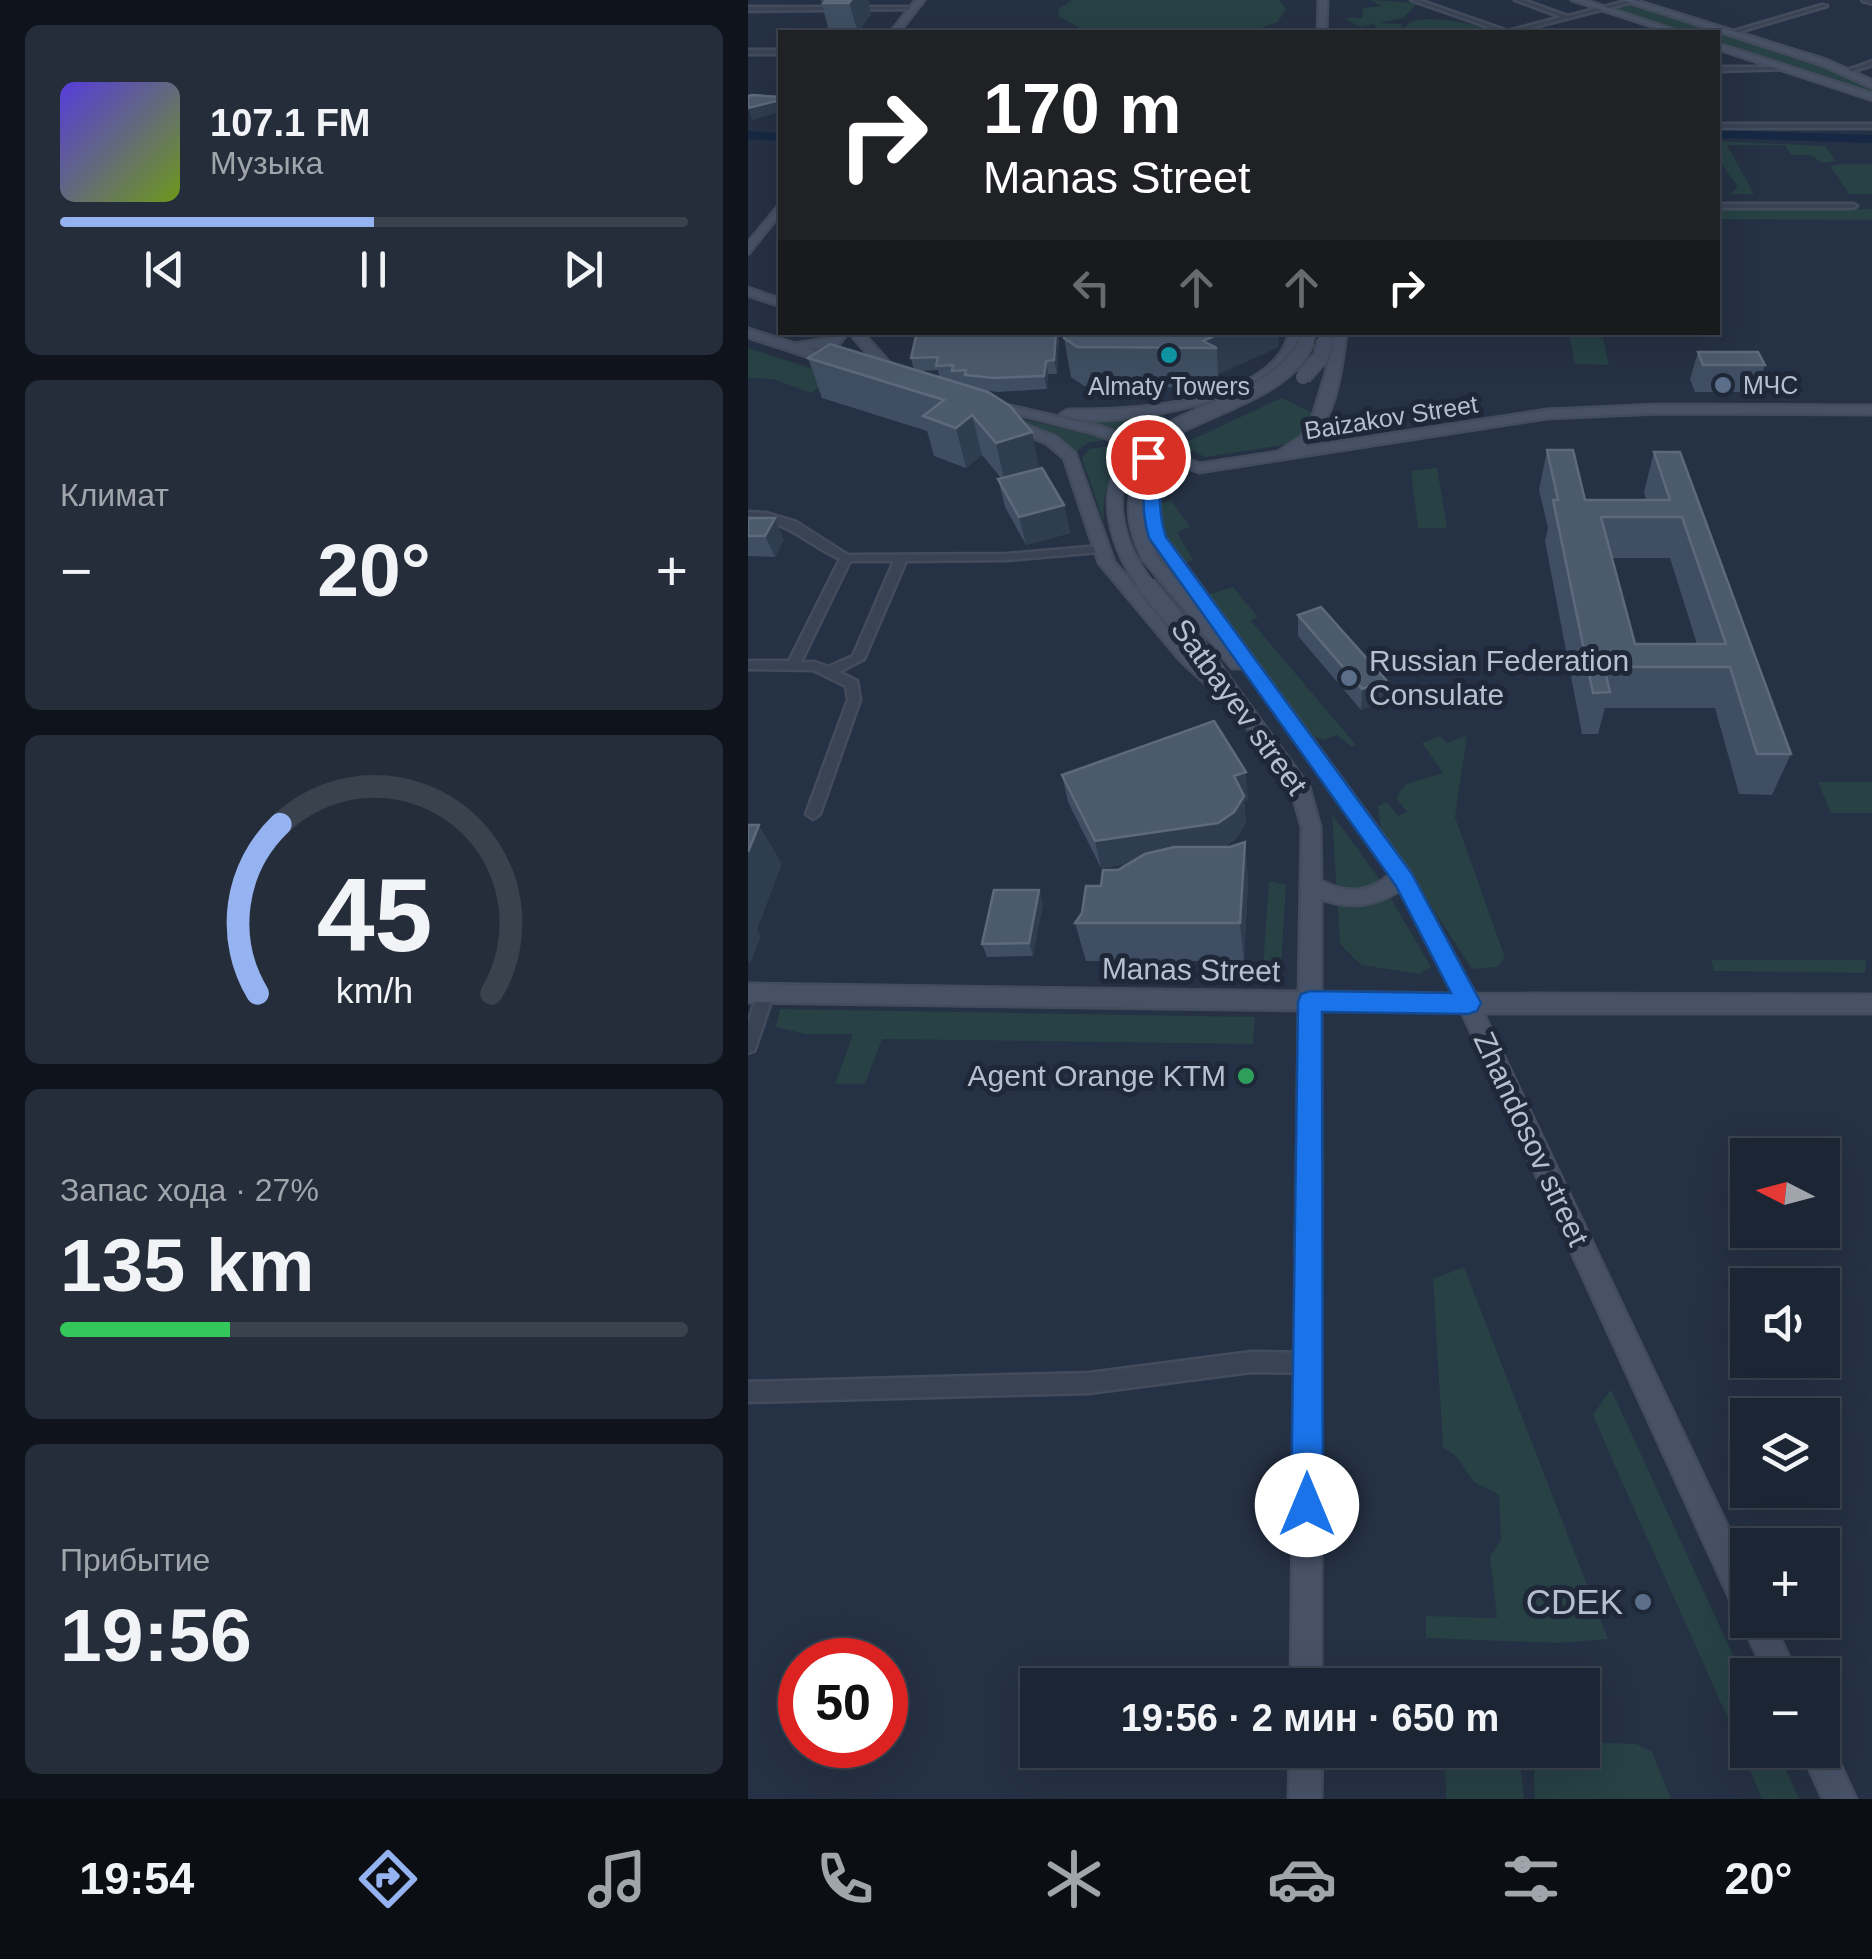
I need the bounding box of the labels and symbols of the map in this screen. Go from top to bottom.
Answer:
marker: Almaty Towers [1158,344,1180,366]
place label: МЧС [1743,371,1798,399]
place label: Almaty Towers [1088,372,1250,400]
marker: МЧС [1712,374,1734,396]
street label: Baizakov Street [1302,389,1480,445]
pin [1106,415,1191,500]
street label: Satbayev street [1165,613,1314,801]
place label: Russian Federation Consulate [1369,644,1629,711]
marker: Russian Federation Consulate [1338,667,1360,689]
street label: Manas Street [1102,951,1281,988]
street label: Zhandosov street [1468,1027,1596,1251]
place label: Agent Orange KTM [968,1059,1226,1092]
marker: Agent Orange KTM [1235,1065,1257,1087]
north arrow [1730,1138,1840,1248]
position arrow [1255,1453,1359,1557]
place label: CDEK [1526,1582,1623,1621]
marker: CDEK [1632,1591,1654,1613]
speed limit sign: 50 [778,1638,908,1768]

